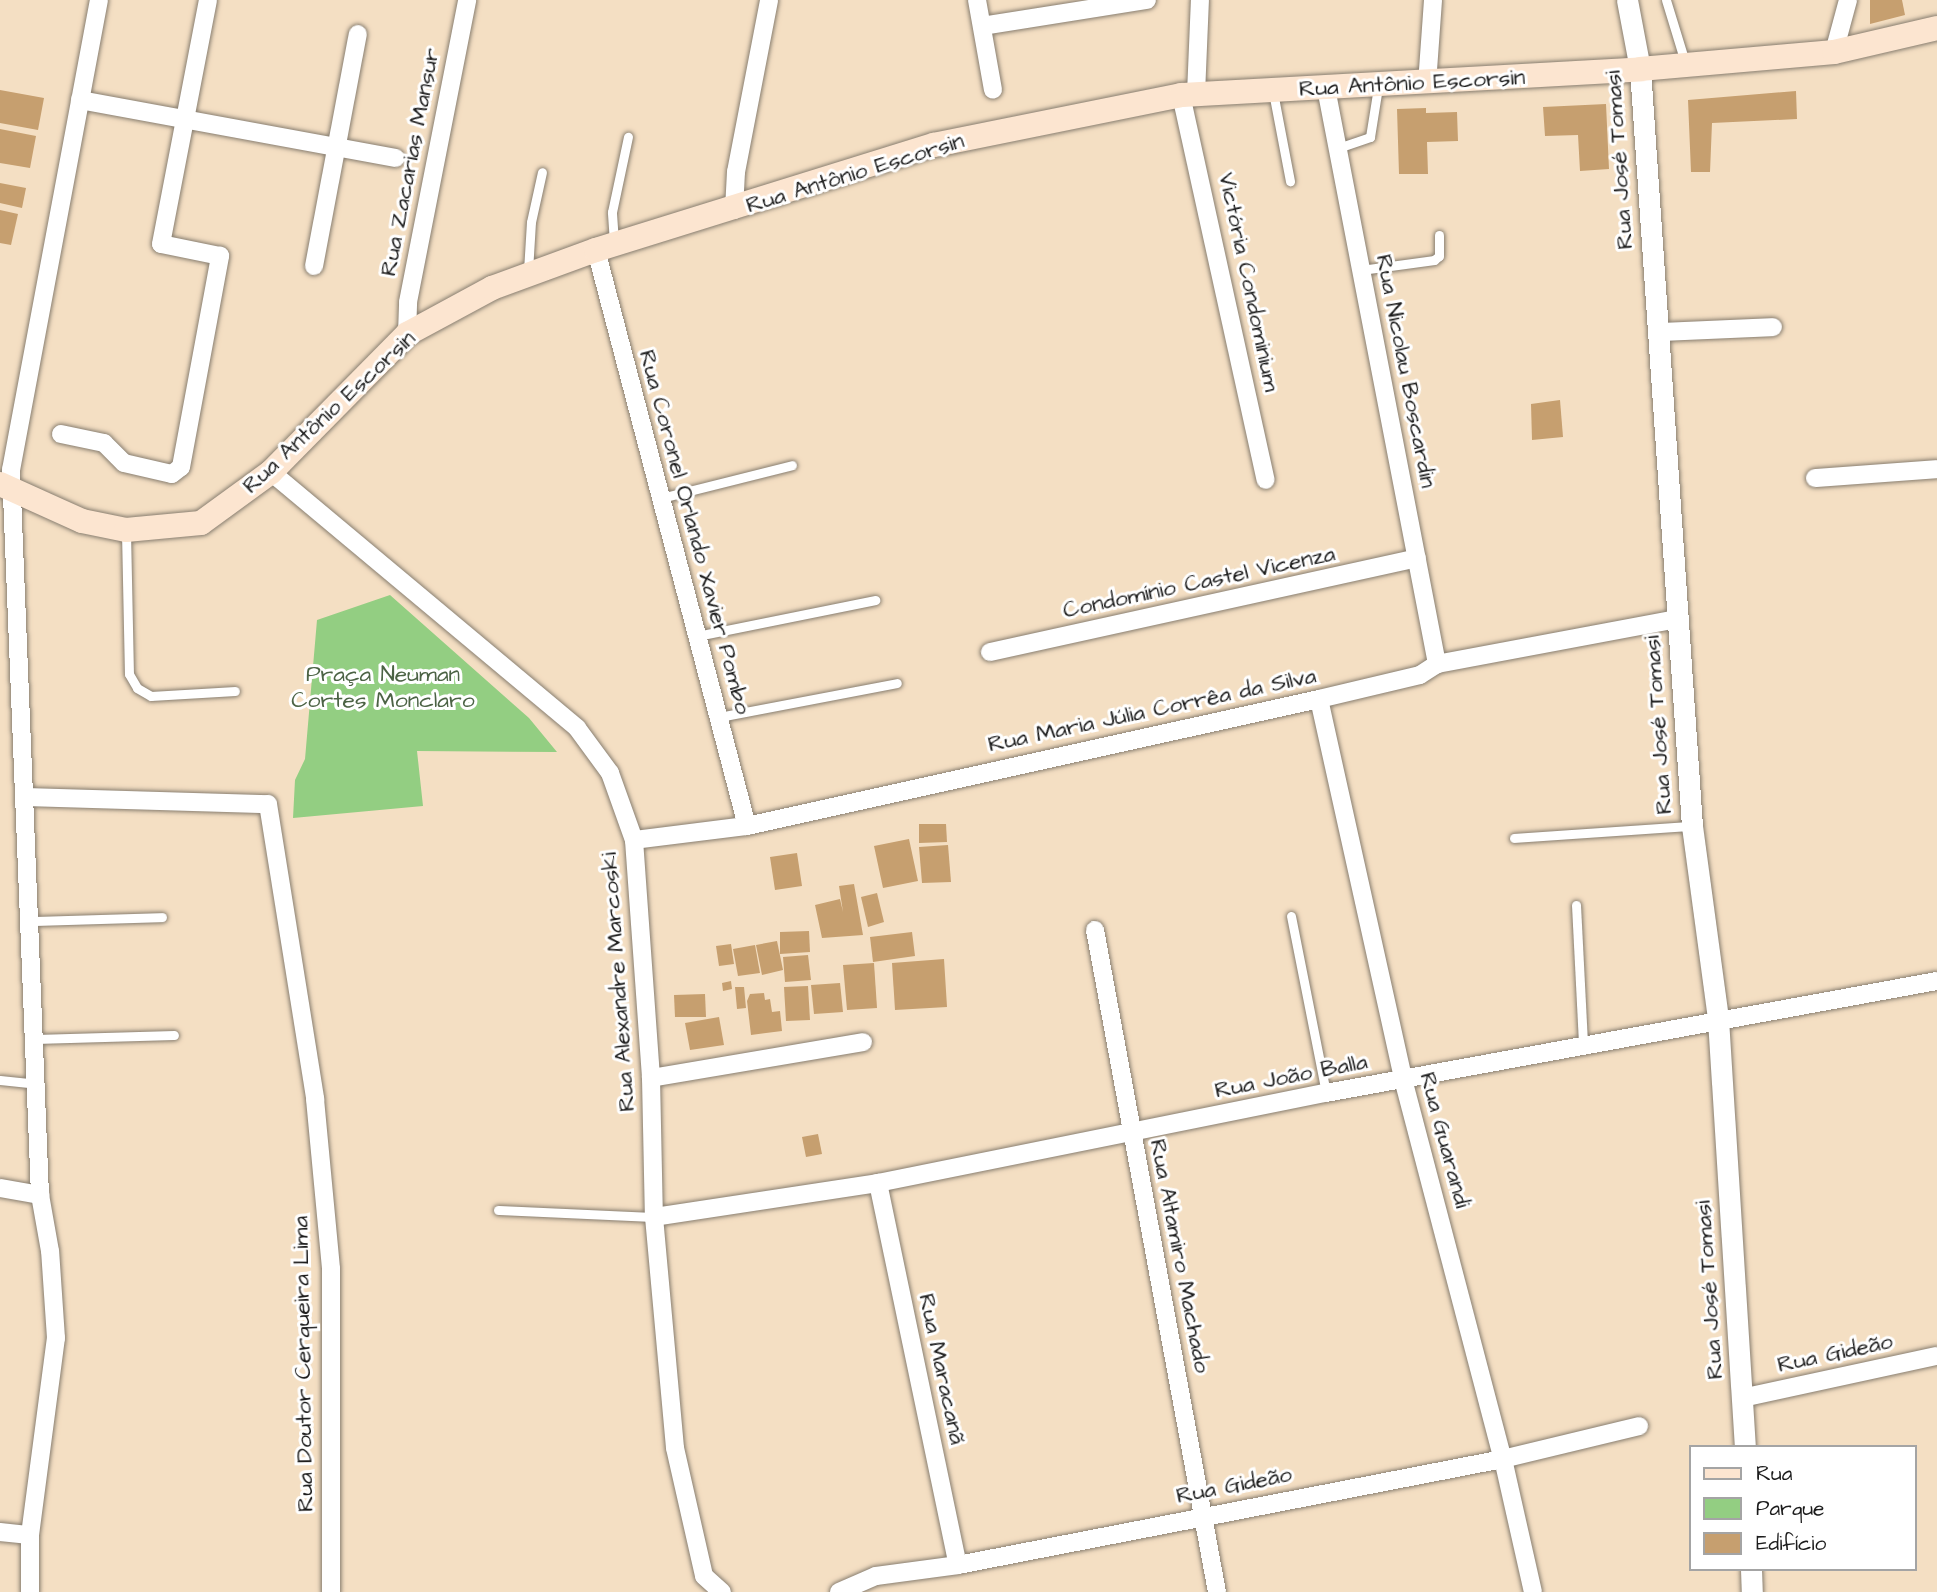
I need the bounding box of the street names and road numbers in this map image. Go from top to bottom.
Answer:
street label: Rua Zacarias Mansur [374,46,446,278]
street label: Rua Antônio Escorsin [1298,63,1526,103]
street label: Rua José Tomasi [1599,70,1639,250]
street label: Rua Antônio Escorsin [743,127,967,219]
street label: Victória Condominium [1212,170,1286,394]
street label: Rua Nicolau Boscardin [1370,252,1442,490]
street label: Rua Antônio Escorsin [237,325,421,499]
street label: Rua Coronel Orlando Xavier Pombo [633,347,757,717]
street label: Condomínio Castel Vicenza [1060,540,1338,624]
street label: Rua José Tomasi [1638,635,1678,815]
street label: Rua Maria Júlia Corrêa da Silva [985,662,1319,758]
street label: Rua Alexandre Marcoski [595,851,641,1113]
street label: Rua João Balla [1212,1048,1370,1104]
street label: Rua Guarandi [1414,1069,1476,1211]
street label: Rua Altamiro Machado [1144,1137,1216,1375]
street label: Rua José Tomasi [1689,1200,1729,1380]
street label: Rua Doutor Cerqueira Lima [287,1216,319,1512]
street label: Rua Maracanã [913,1291,971,1447]
street label: Rua Gideão [1775,1327,1895,1379]
street label: Rua Gideão [1174,1460,1294,1510]

